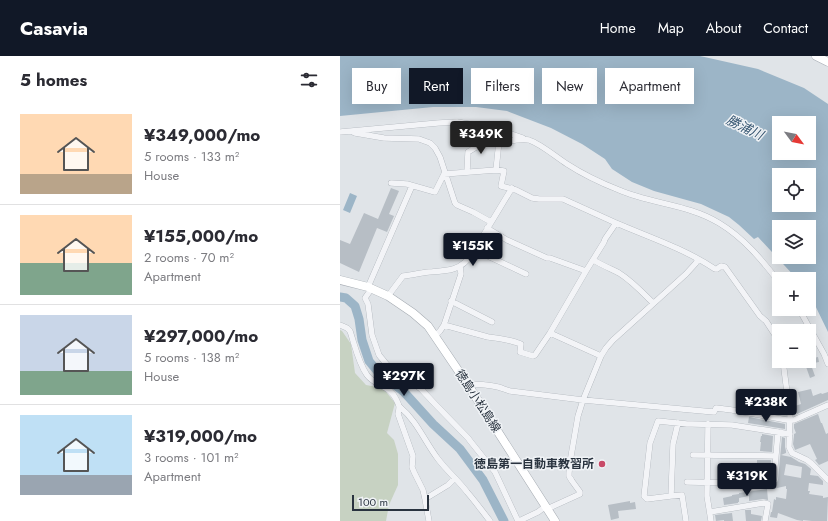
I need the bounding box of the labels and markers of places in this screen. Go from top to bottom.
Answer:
pin: ¥349K [453,121,509,155]
pin: ¥155K [445,233,501,267]
pin: ¥297K [376,363,432,397]
pin: ¥238K [738,389,794,423]
place label: 徳島第一自動車教習所 [474,455,594,473]
marker: 徳島第一自動車教習所 [597,459,607,469]
pin: ¥319K [719,463,775,497]

